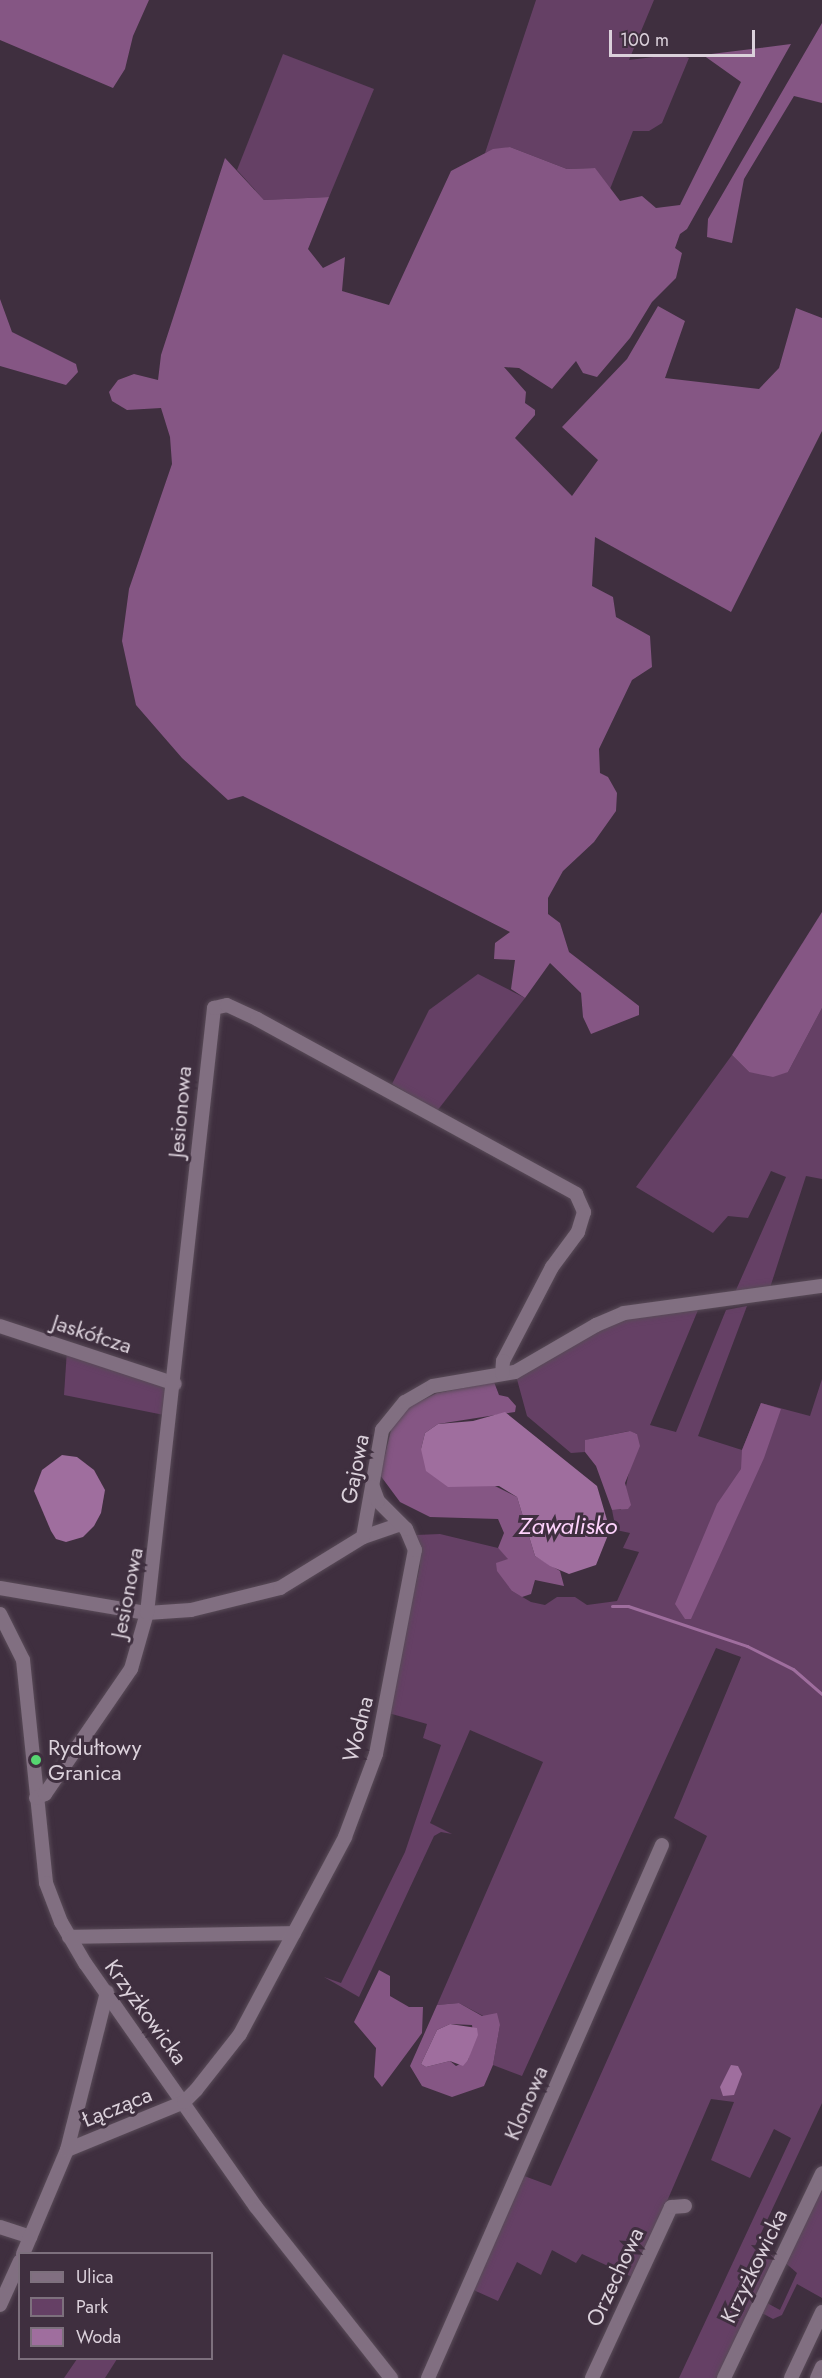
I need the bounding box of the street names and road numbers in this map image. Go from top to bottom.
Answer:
street label: Jesionowa [163,1065,197,1159]
street label: Jaskółcza [49,1309,135,1359]
street label: Gajowa [335,1432,375,1506]
street label: Jesionowa [105,1545,149,1641]
street label: Wodna [337,1693,379,1765]
street label: Krzyżkowicka [99,1954,193,2070]
street label: Klonowa [499,2062,553,2144]
street label: Łącząca [78,2081,156,2133]
street label: Krzyżkowicka [715,2205,793,2327]
street label: Orzechowa [581,2223,649,2331]

